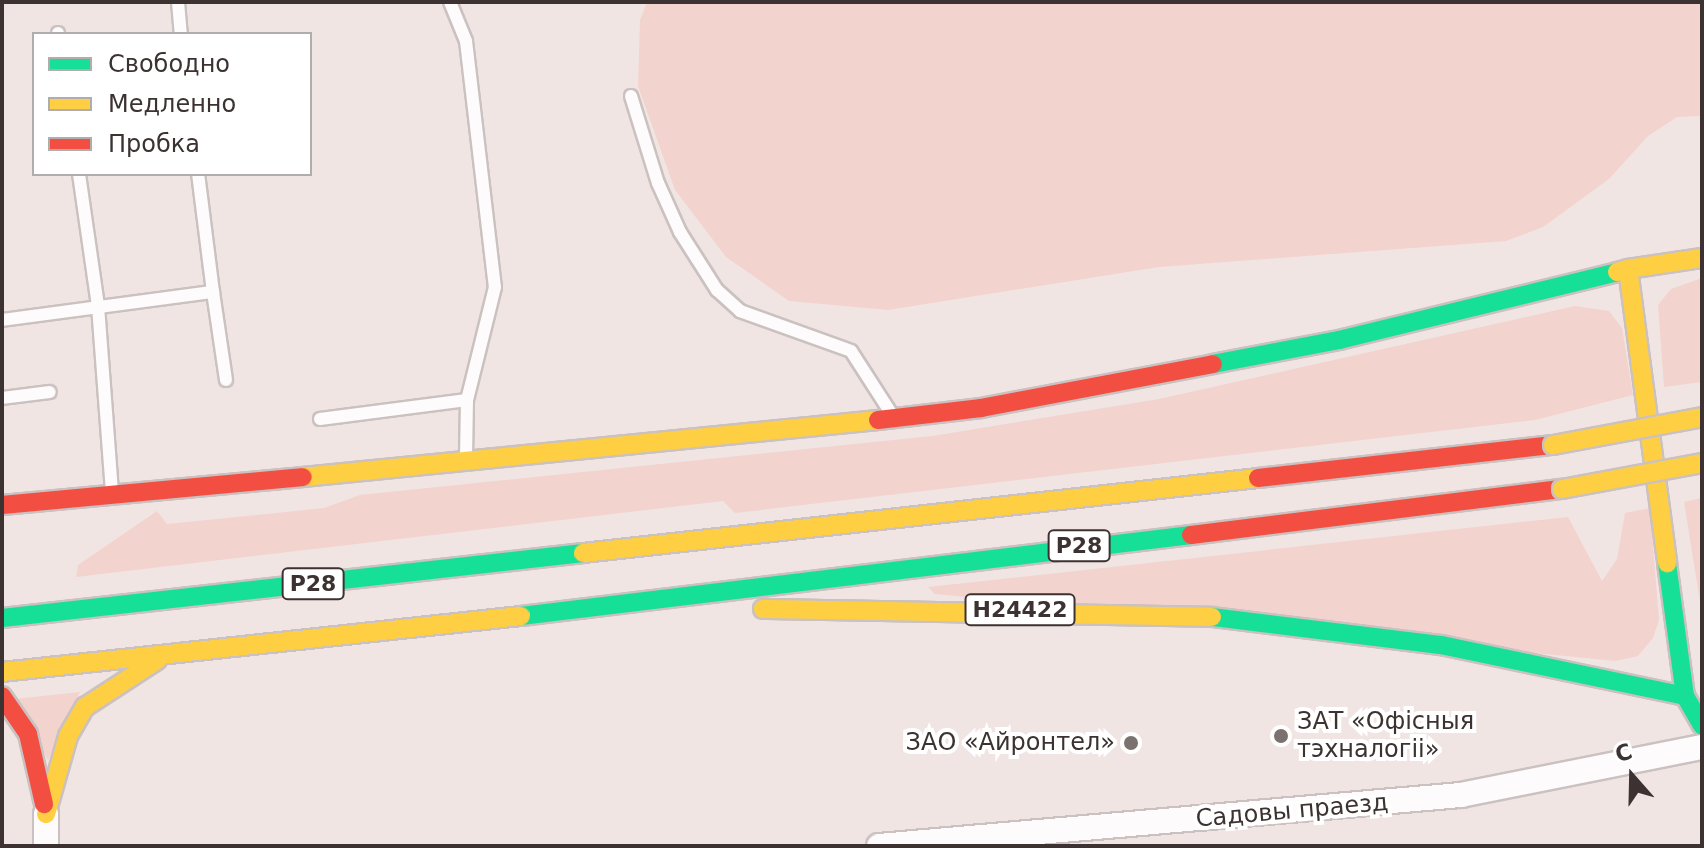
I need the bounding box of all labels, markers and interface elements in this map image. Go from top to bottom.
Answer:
legend [32,32,312,176]
text: Свободно [108,50,230,78]
text: Медленно [108,90,236,118]
text: Пробка [108,130,200,158]
road number: Р28 [1047,528,1111,564]
road number: Р28 [281,566,345,602]
road number: Н24422 [964,592,1076,628]
place label: ЗАТ «Офісныя тэхналогіі» [1297,708,1474,764]
marker: ЗАТ «Офісныя тэхналогіі» [1272,727,1290,745]
place label: ЗАО «Айронтел» [906,729,1115,757]
marker: ЗАО «Айронтел» [1122,734,1140,752]
north arrow [1592,736,1672,816]
text: С [1612,738,1635,767]
street label: Садовы праезд [1195,788,1389,834]

